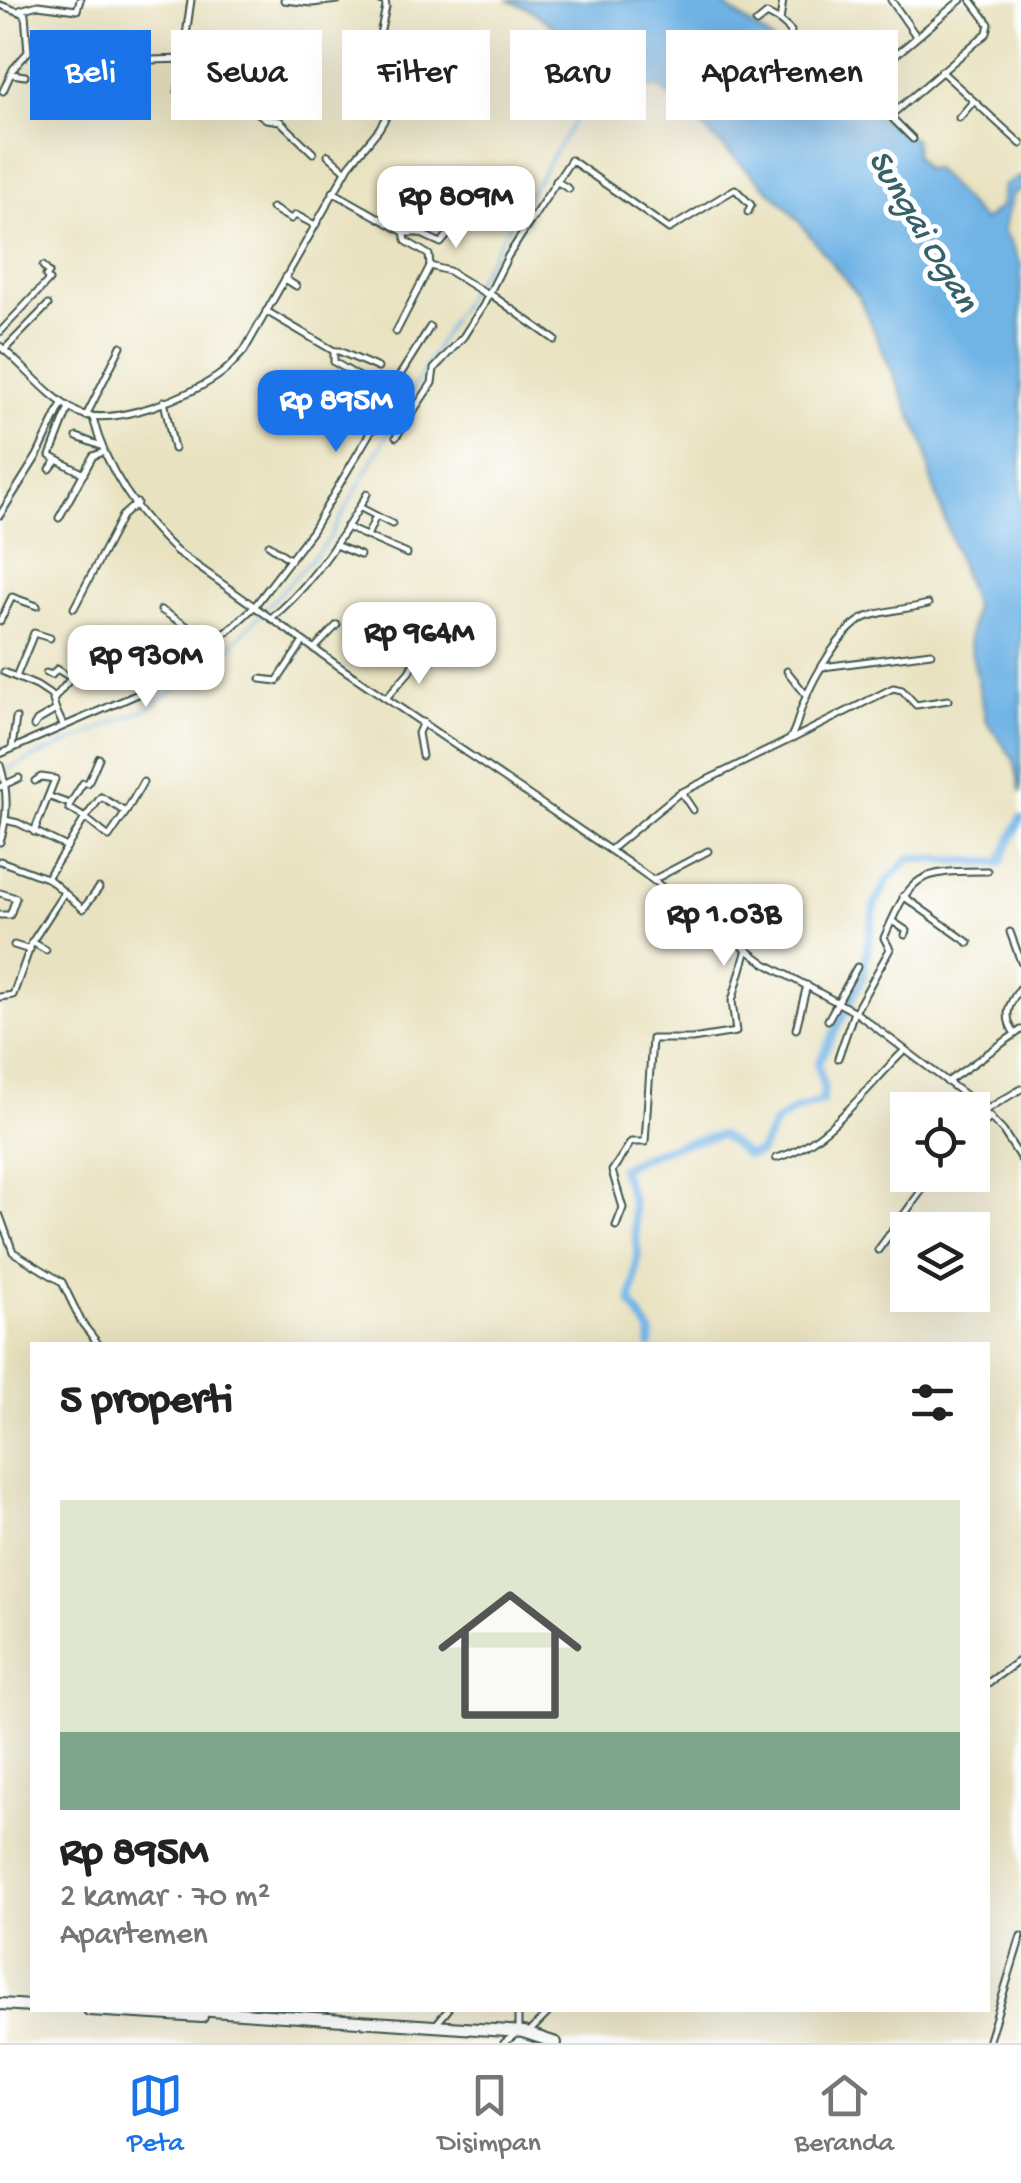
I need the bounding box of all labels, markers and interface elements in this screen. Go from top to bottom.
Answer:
chip: Beli [30,30,151,120]
chip: Sewa [171,30,322,120]
chip: Filter [342,30,490,120]
chip: Baru [510,30,646,120]
chip: Apartemen [666,30,898,120]
water label: Sungai Ogan [857,144,986,321]
pin: Rp 809M [364,166,548,251]
text: Rp 809M [399,179,513,217]
pin: Rp 895M [244,370,428,455]
text: Rp 895M [280,383,392,421]
pin: Rp 964M [327,602,511,687]
text: Rp 964M [364,615,474,653]
pin: Rp 930M [54,625,238,710]
text: Rp 930M [89,638,203,676]
pin: Rp 1.03B [621,884,827,969]
text: Rp 1.03B [667,897,781,935]
map controls [890,1092,990,1312]
button: locate [890,1092,990,1192]
button: layers [890,1212,990,1312]
icon: filters [905,1375,960,1430]
text: 5 properti [60,1378,233,1427]
icon: home [420,1565,600,1745]
text: Rp 895M [60,1830,208,1879]
text: 2 kamar · 70 m² [60,1879,270,1917]
text: Apartemen [60,1917,208,1955]
tab: Peta [127,2068,184,2161]
tab: Disimpan [438,2068,541,2161]
tab: Beranda [795,2068,894,2161]

